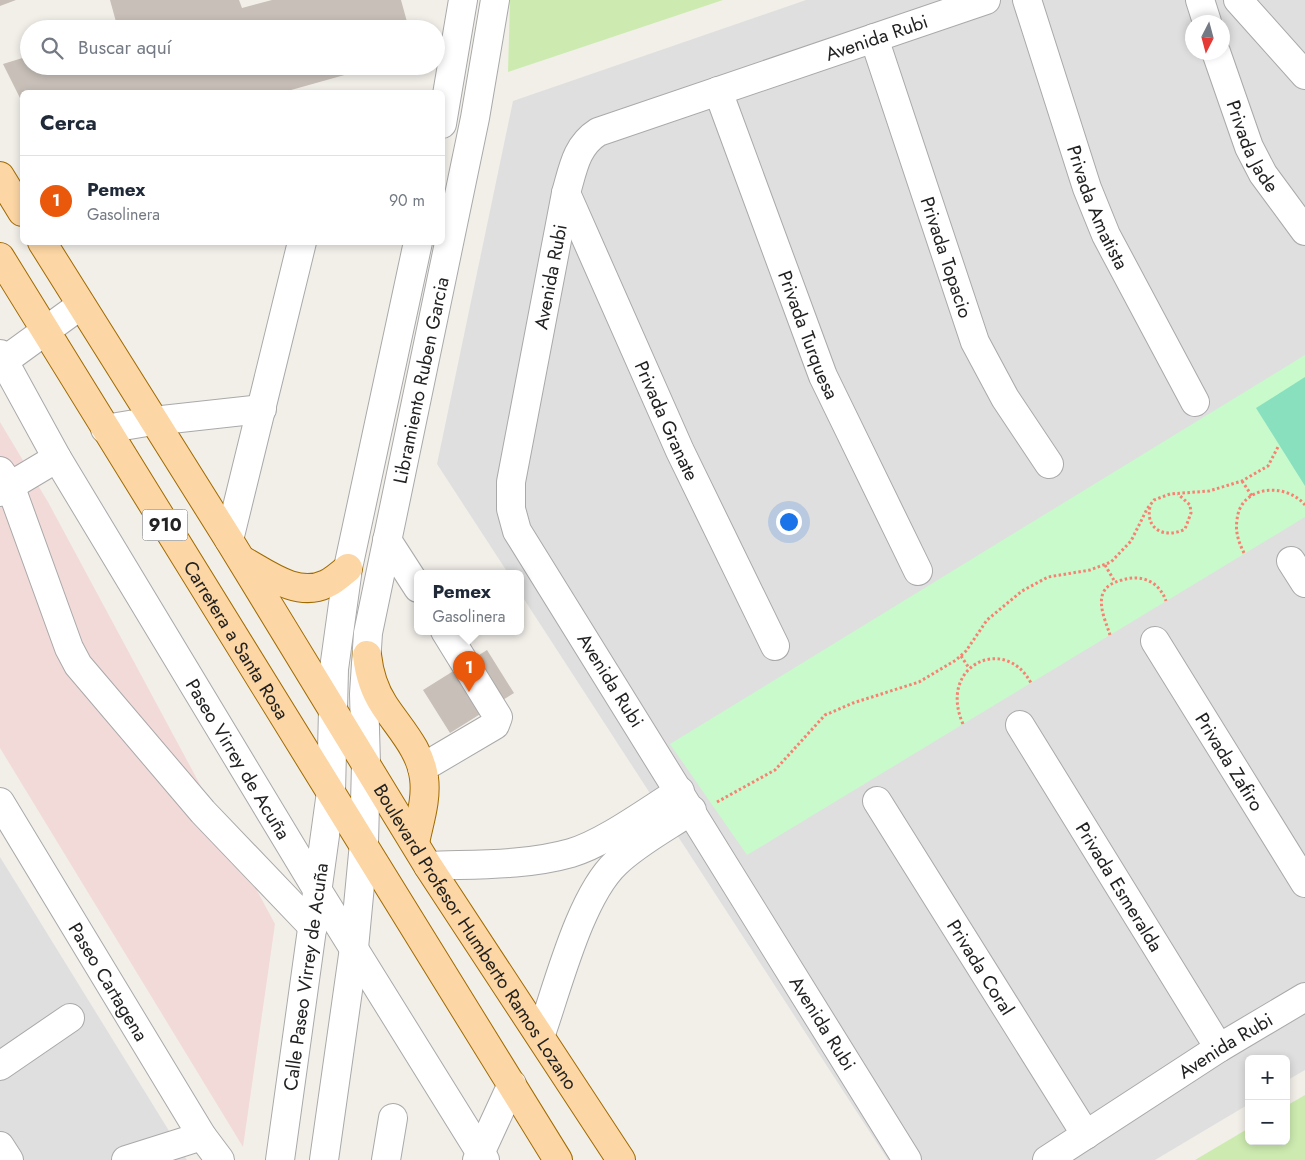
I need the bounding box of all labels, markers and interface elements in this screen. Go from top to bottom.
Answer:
street label: Avenida Rubi [822,8,931,68]
north arrow [1185,15,1230,60]
search box [20,20,445,75]
icon: search [38,34,66,62]
text: Buscar aquí [78,34,172,61]
street label: Privada Jade [1220,96,1285,198]
text: Cerca [40,108,97,138]
street label: Privada Amatista [1060,142,1135,274]
text: Pemex [87,176,145,203]
text: 1 [52,189,60,212]
text: 90 m [389,189,425,212]
street label: Privada Topacio [914,193,979,322]
text: Gasolinera [87,203,160,226]
street label: Avenida Rubi [527,222,574,332]
street label: Privada Turquesa [771,267,845,404]
street label: Libramiento Ruben Garcia [386,274,456,486]
street label: Privada Granate [628,357,705,485]
your location [776,509,802,535]
road number: 910 [142,510,188,540]
street label: Carretera a Santa Rosa [177,556,295,725]
popup [414,570,524,635]
text: Pemex [433,578,491,605]
text: Gasolinera [433,605,505,628]
street label: Avenida Rubi [571,628,650,733]
pin: 1 [453,651,485,692]
street label: Paseo Virrey de Acuña [179,674,297,845]
street label: Privada Zafiro [1189,708,1270,816]
street label: Boulevard Profesor Humberto Ramos Lozano [367,779,584,1095]
street label: Privada Esmeralda [1069,817,1169,957]
street label: Calle Paseo Virrey de Acuña [277,861,335,1093]
street label: Privada Coral [940,914,1021,1020]
street label: Paseo Cartagena [62,917,155,1047]
street label: Avenida Rubi [783,971,862,1076]
street label: Avenida Rubi [1173,1006,1278,1085]
map controls [1245,1055,1290,1145]
button: + [1245,1055,1290,1100]
button: − [1245,1100,1290,1145]

